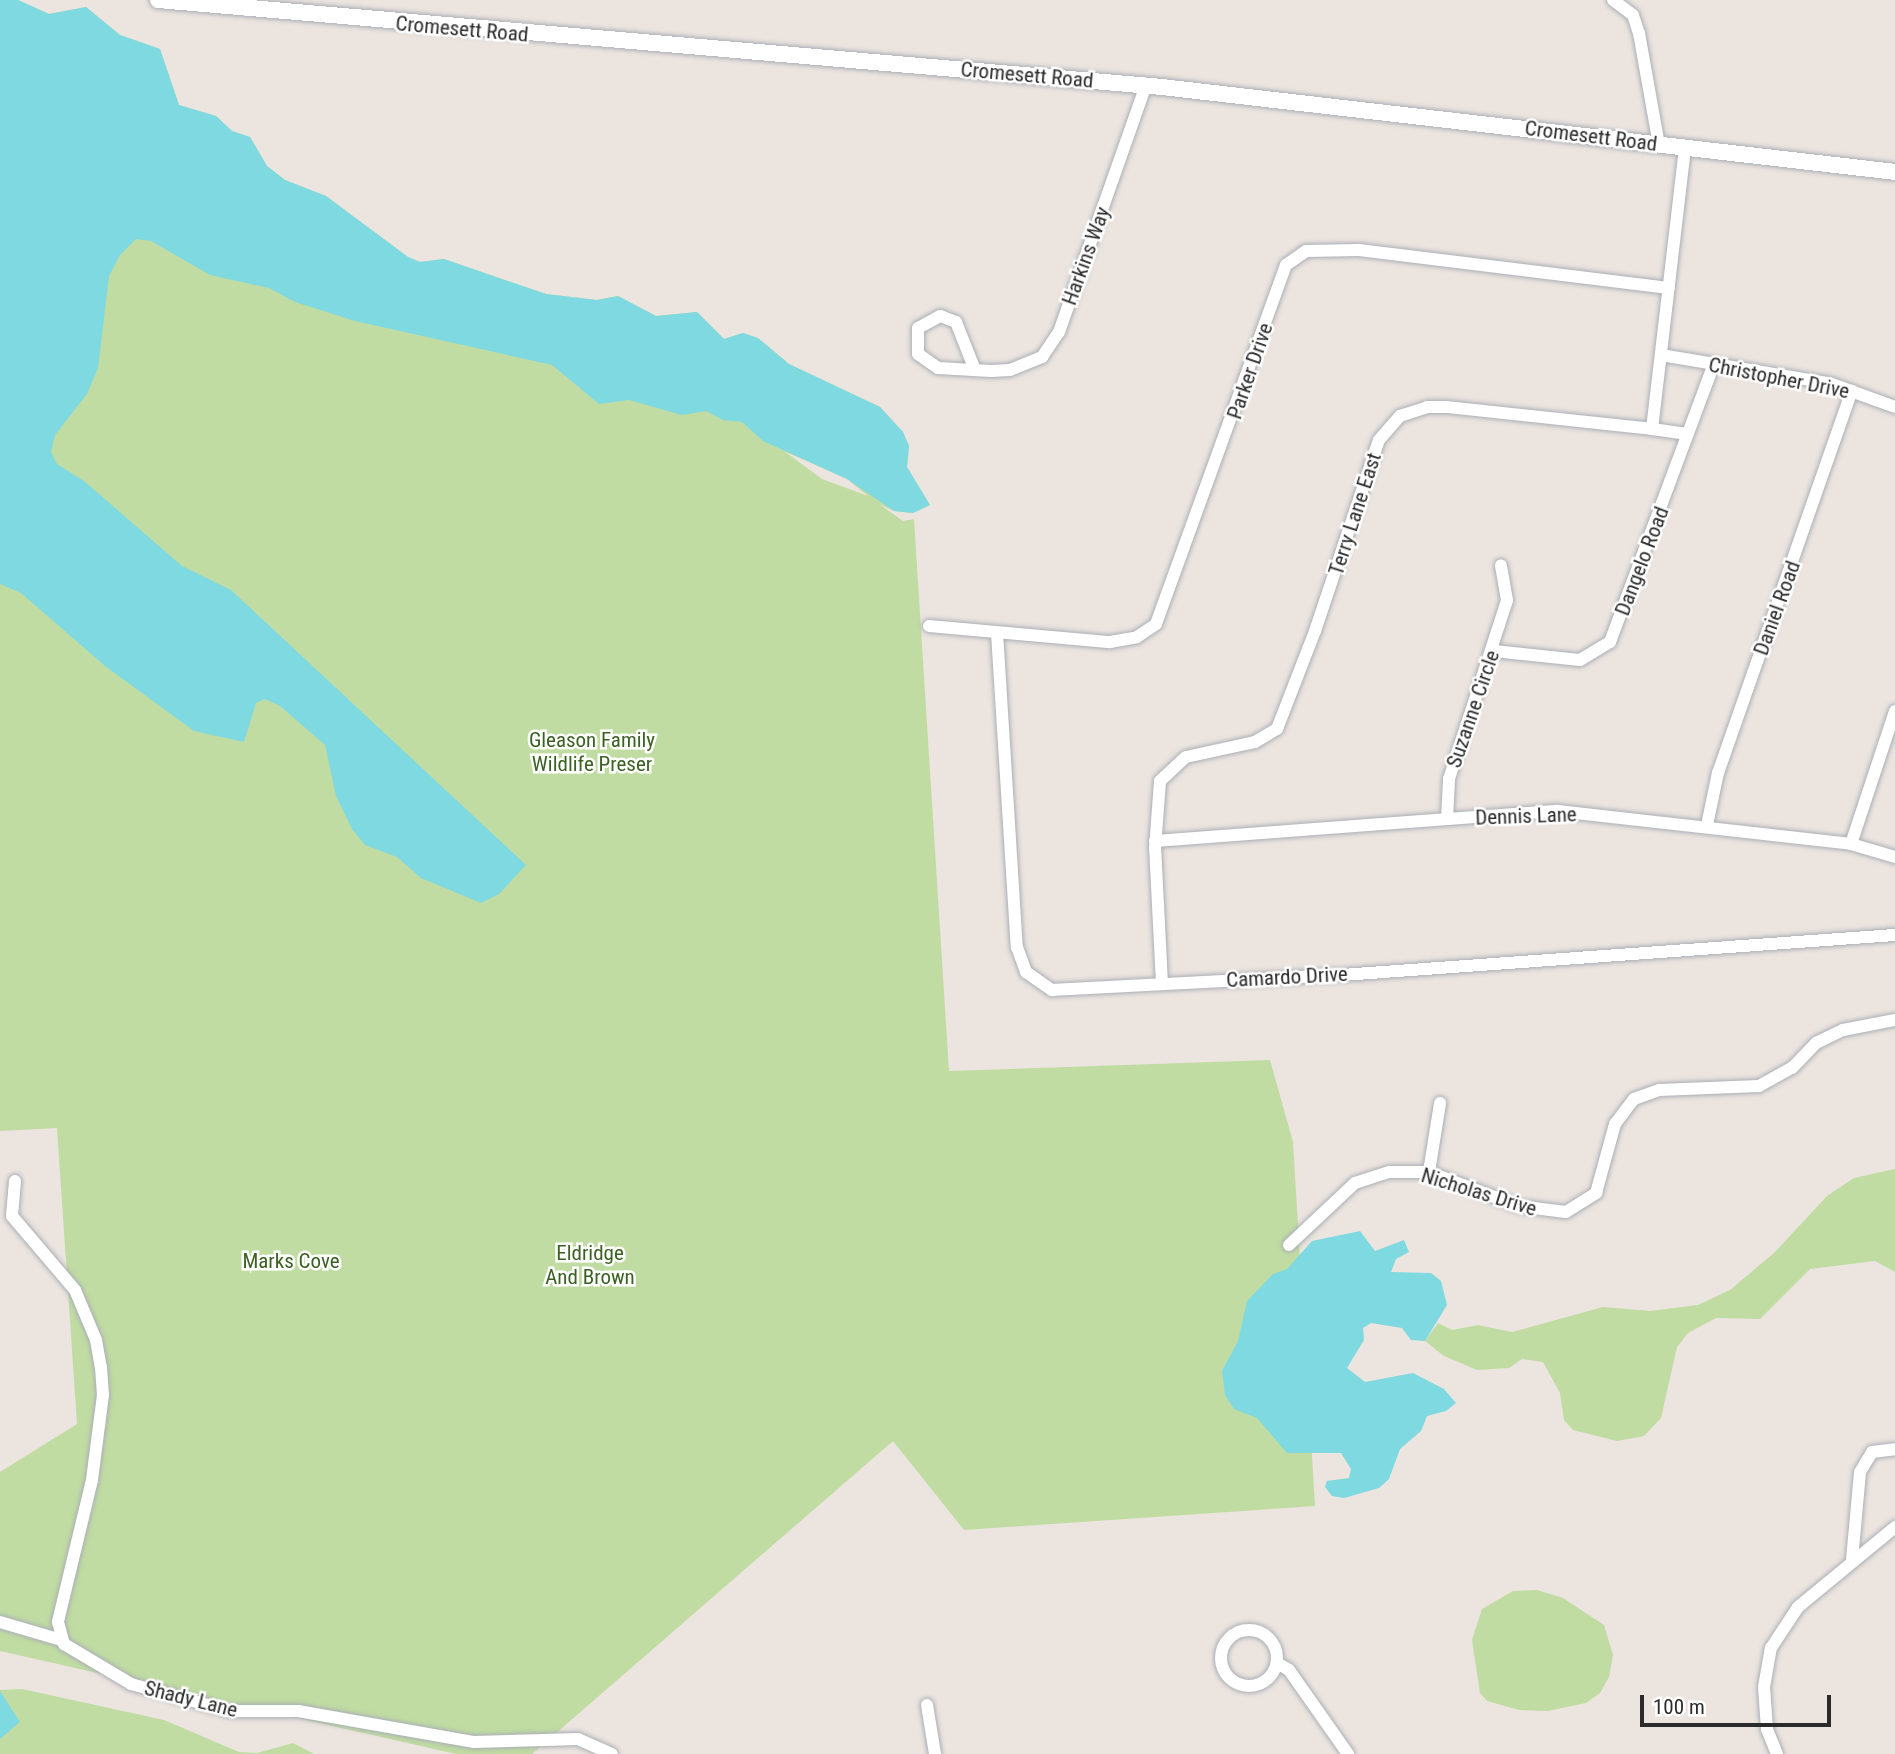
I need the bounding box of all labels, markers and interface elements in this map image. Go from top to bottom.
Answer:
street label: Cromesett Road [395,11,529,47]
street label: Cromesett Road [960,57,1094,93]
street label: Cromesett Road [1523,115,1659,157]
street label: Harkins Way [1057,203,1115,309]
street label: Parker Drive [1222,320,1278,422]
street label: Christopher Drive [1706,352,1852,404]
street label: Terry Lane East [1323,449,1387,579]
street label: Dangelo Road [1610,503,1674,619]
street label: Daniel Road [1748,557,1806,659]
street label: Suzanne Circle [1441,647,1505,771]
park label: Gleason Family Wildlife Preser [529,727,655,777]
street label: Dennis Lane [1475,802,1577,830]
street label: Camardo Drive [1226,961,1348,993]
street label: Nicholas Drive [1418,1162,1540,1222]
park label: Eldridge And Brown [545,1240,635,1290]
park label: Marks Cove [242,1248,340,1274]
street label: Shady Lane [142,1675,240,1723]
scale bar [1643,1680,1834,1724]
text: 100 m [1653,1695,1705,1719]

